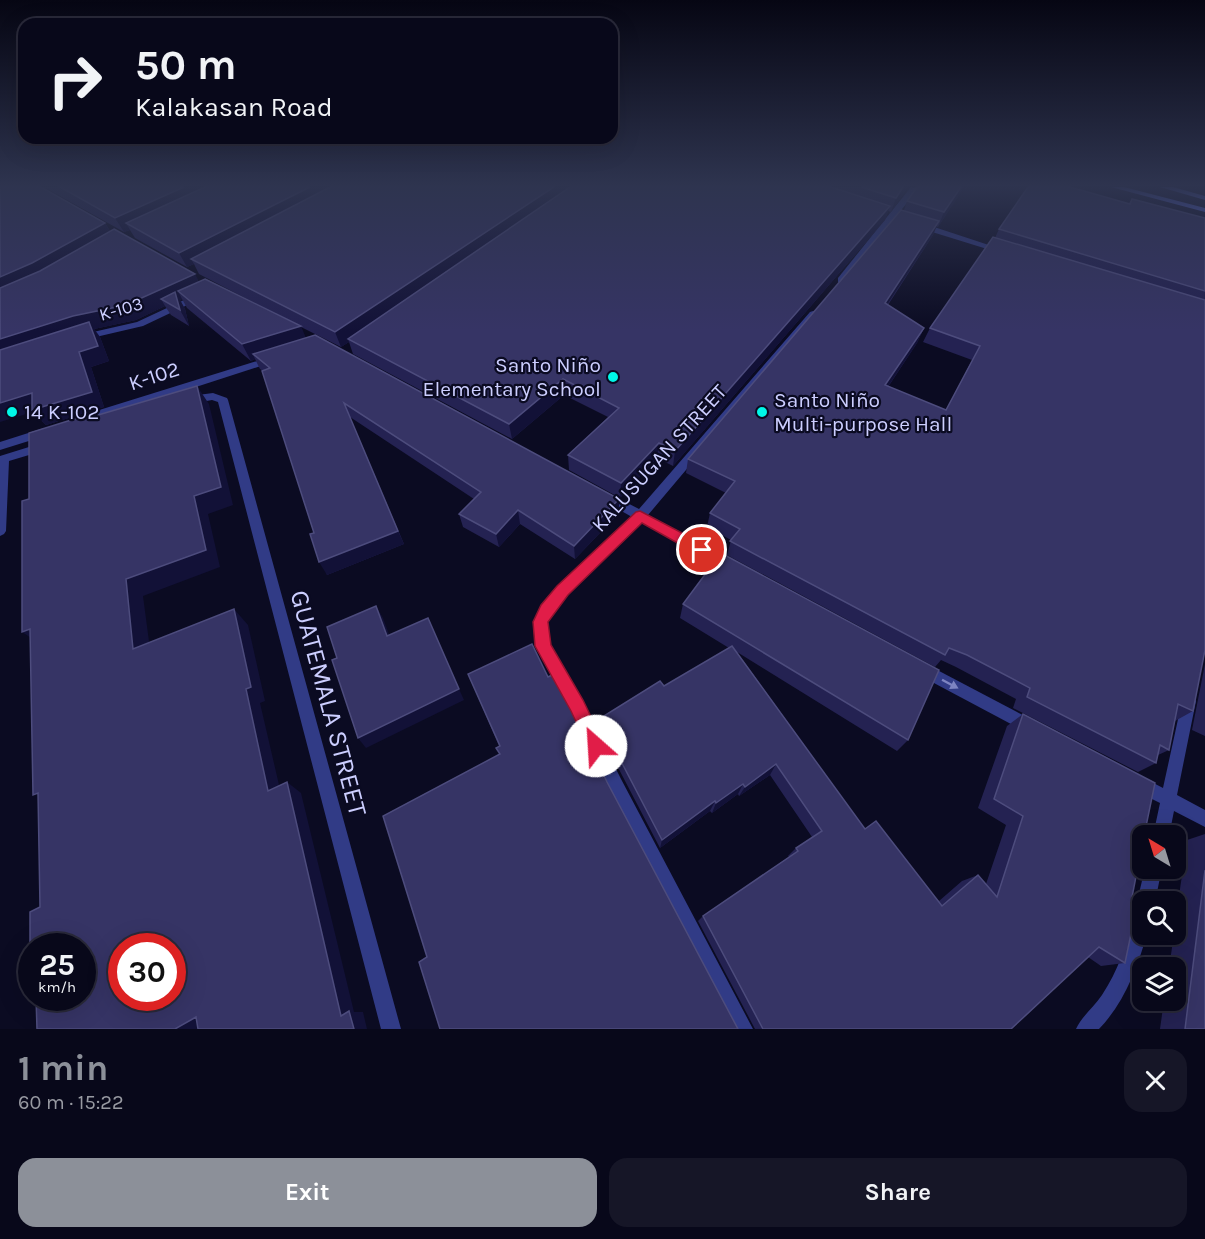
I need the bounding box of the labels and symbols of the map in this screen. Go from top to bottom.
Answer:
street label: K-103 [97,292,145,326]
place label: Santo Niño Elementary School [423,353,601,401]
street label: K-102 [126,357,182,395]
marker: Santo Niño Elementary School [606,370,620,384]
street label: KALUSUGAN STREET [587,379,732,537]
place label: Santo Niño Multi-purpose Hall [774,388,952,436]
place label: 14 K-102 [24,400,99,424]
marker: 14 K-102 [5,405,19,419]
marker: Santo Niño Multi-purpose Hall [755,405,769,419]
pin [676,524,727,575]
street label: GUATEMALA STREET [283,587,374,819]
one-way arrow [942,679,959,689]
position arrow [564,714,628,778]
north arrow [1132,825,1186,879]
speed limit sign: 30 [108,933,186,1011]

